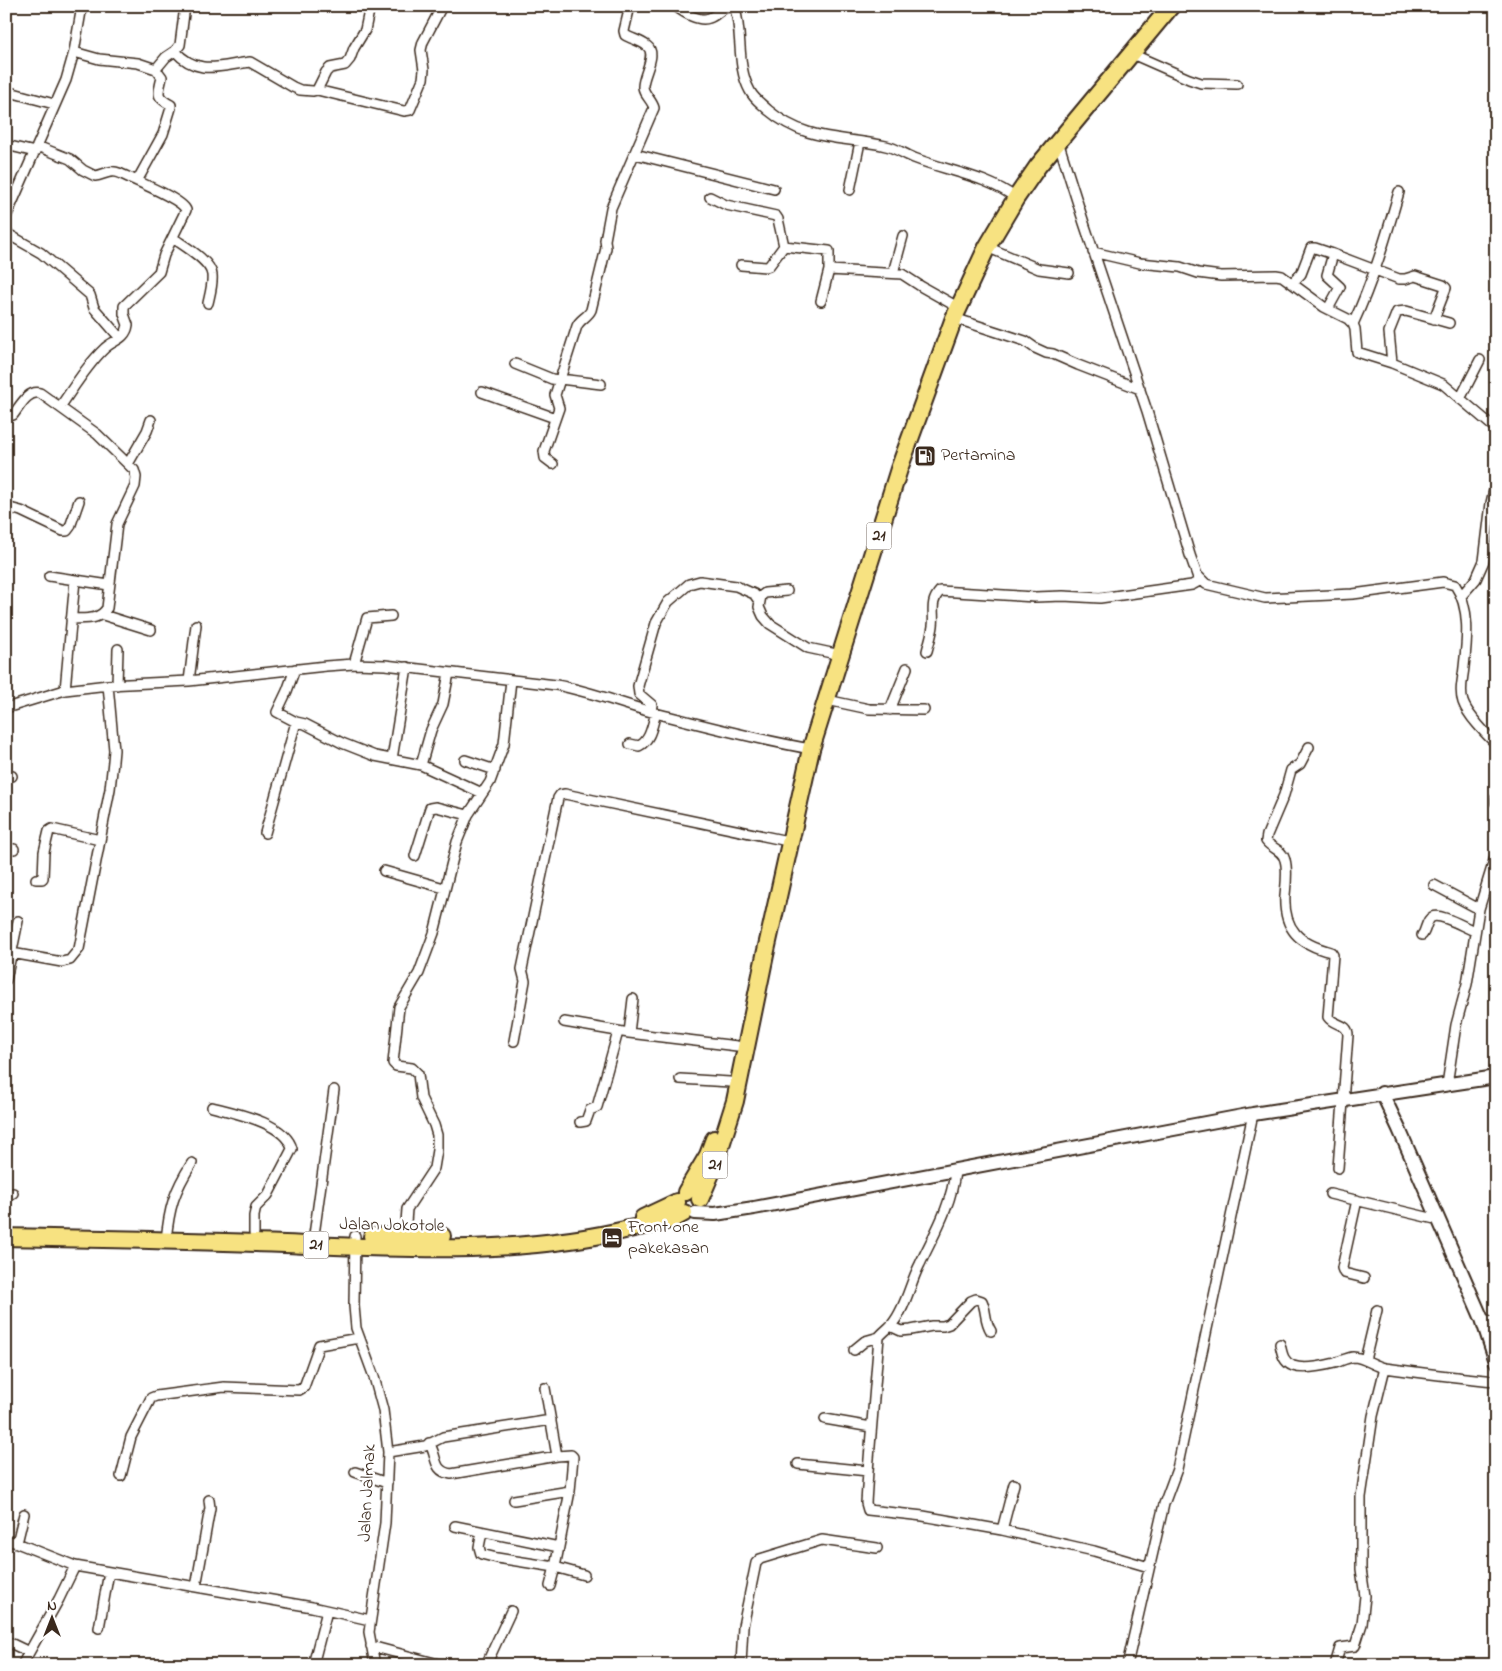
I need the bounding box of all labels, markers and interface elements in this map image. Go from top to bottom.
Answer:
place label: Pertamina [941,443,1016,469]
fuel station icon: Pertamina [913,444,937,468]
road number: 21 [866,522,892,550]
road number: 21 [702,1152,728,1178]
street label: Jalan Jokotole [339,1212,446,1240]
place label: Front one pakekasan [627,1215,709,1262]
hotel icon: Front one pakekasan [600,1226,624,1250]
road number: 21 [304,1232,328,1258]
street label: Jalan Jalmak [352,1443,384,1542]
north arrow [28,1594,78,1644]
text: N [47,1596,57,1617]

